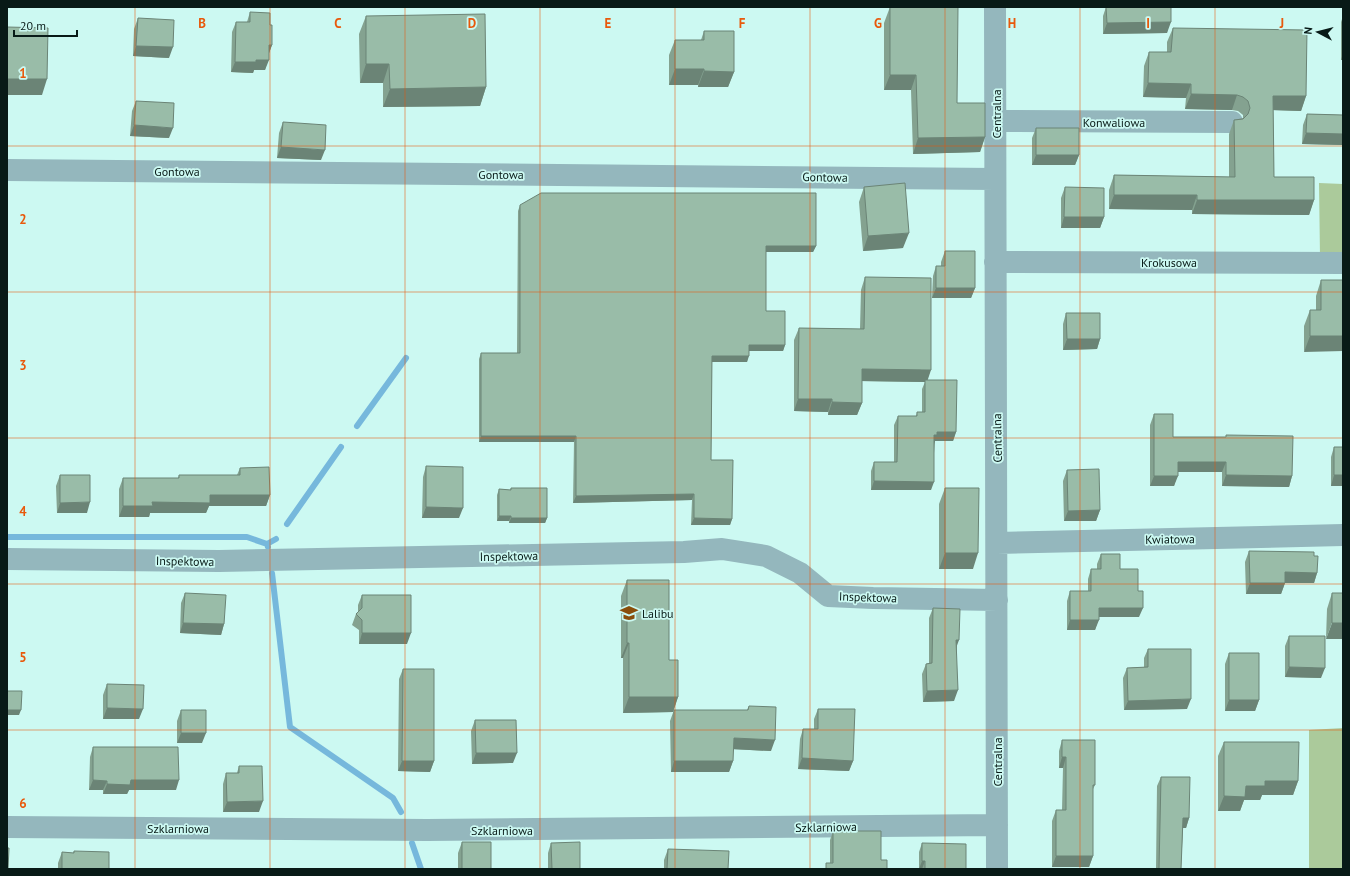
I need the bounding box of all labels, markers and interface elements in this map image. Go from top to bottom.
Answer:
scale bar [14,12,77,38]
north arrow [1298,12,1338,52]
text: B [198,15,206,32]
text: C [334,15,342,32]
text: D [468,15,476,32]
text: E [605,15,612,32]
text: F [739,15,746,32]
text: G [874,15,882,32]
text: H [1008,15,1016,32]
text: I [1146,15,1150,32]
text: J [1279,15,1284,32]
text: 20 m [20,18,46,33]
text: N [1301,26,1315,35]
text: 1 [19,65,27,82]
street label: Centralna [989,89,1004,139]
street label: Konwaliowa [1083,115,1145,130]
street label: Gontowa [154,164,200,179]
street label: Gontowa [478,167,524,182]
street label: Gontowa [802,169,848,185]
text: 2 [19,211,27,228]
street label: Krokusowa [1141,255,1197,270]
text: 3 [19,357,27,374]
street label: Centralna [989,413,1005,463]
text: 4 [19,503,27,520]
street label: Kwiatowa [1145,531,1195,547]
street label: Inspektowa [480,548,538,564]
street label: Inspektowa [156,553,214,569]
street label: Inspektowa [839,588,898,606]
school or university icon: Lalibu [619,603,639,623]
place label: Lalibu [642,606,674,621]
text: 5 [19,649,27,666]
street label: Centralna [990,737,1005,787]
text: 6 [19,795,27,812]
street label: Szklarniowa [795,819,857,835]
street label: Szklarniowa [147,821,209,836]
street label: Szklarniowa [471,823,533,838]

